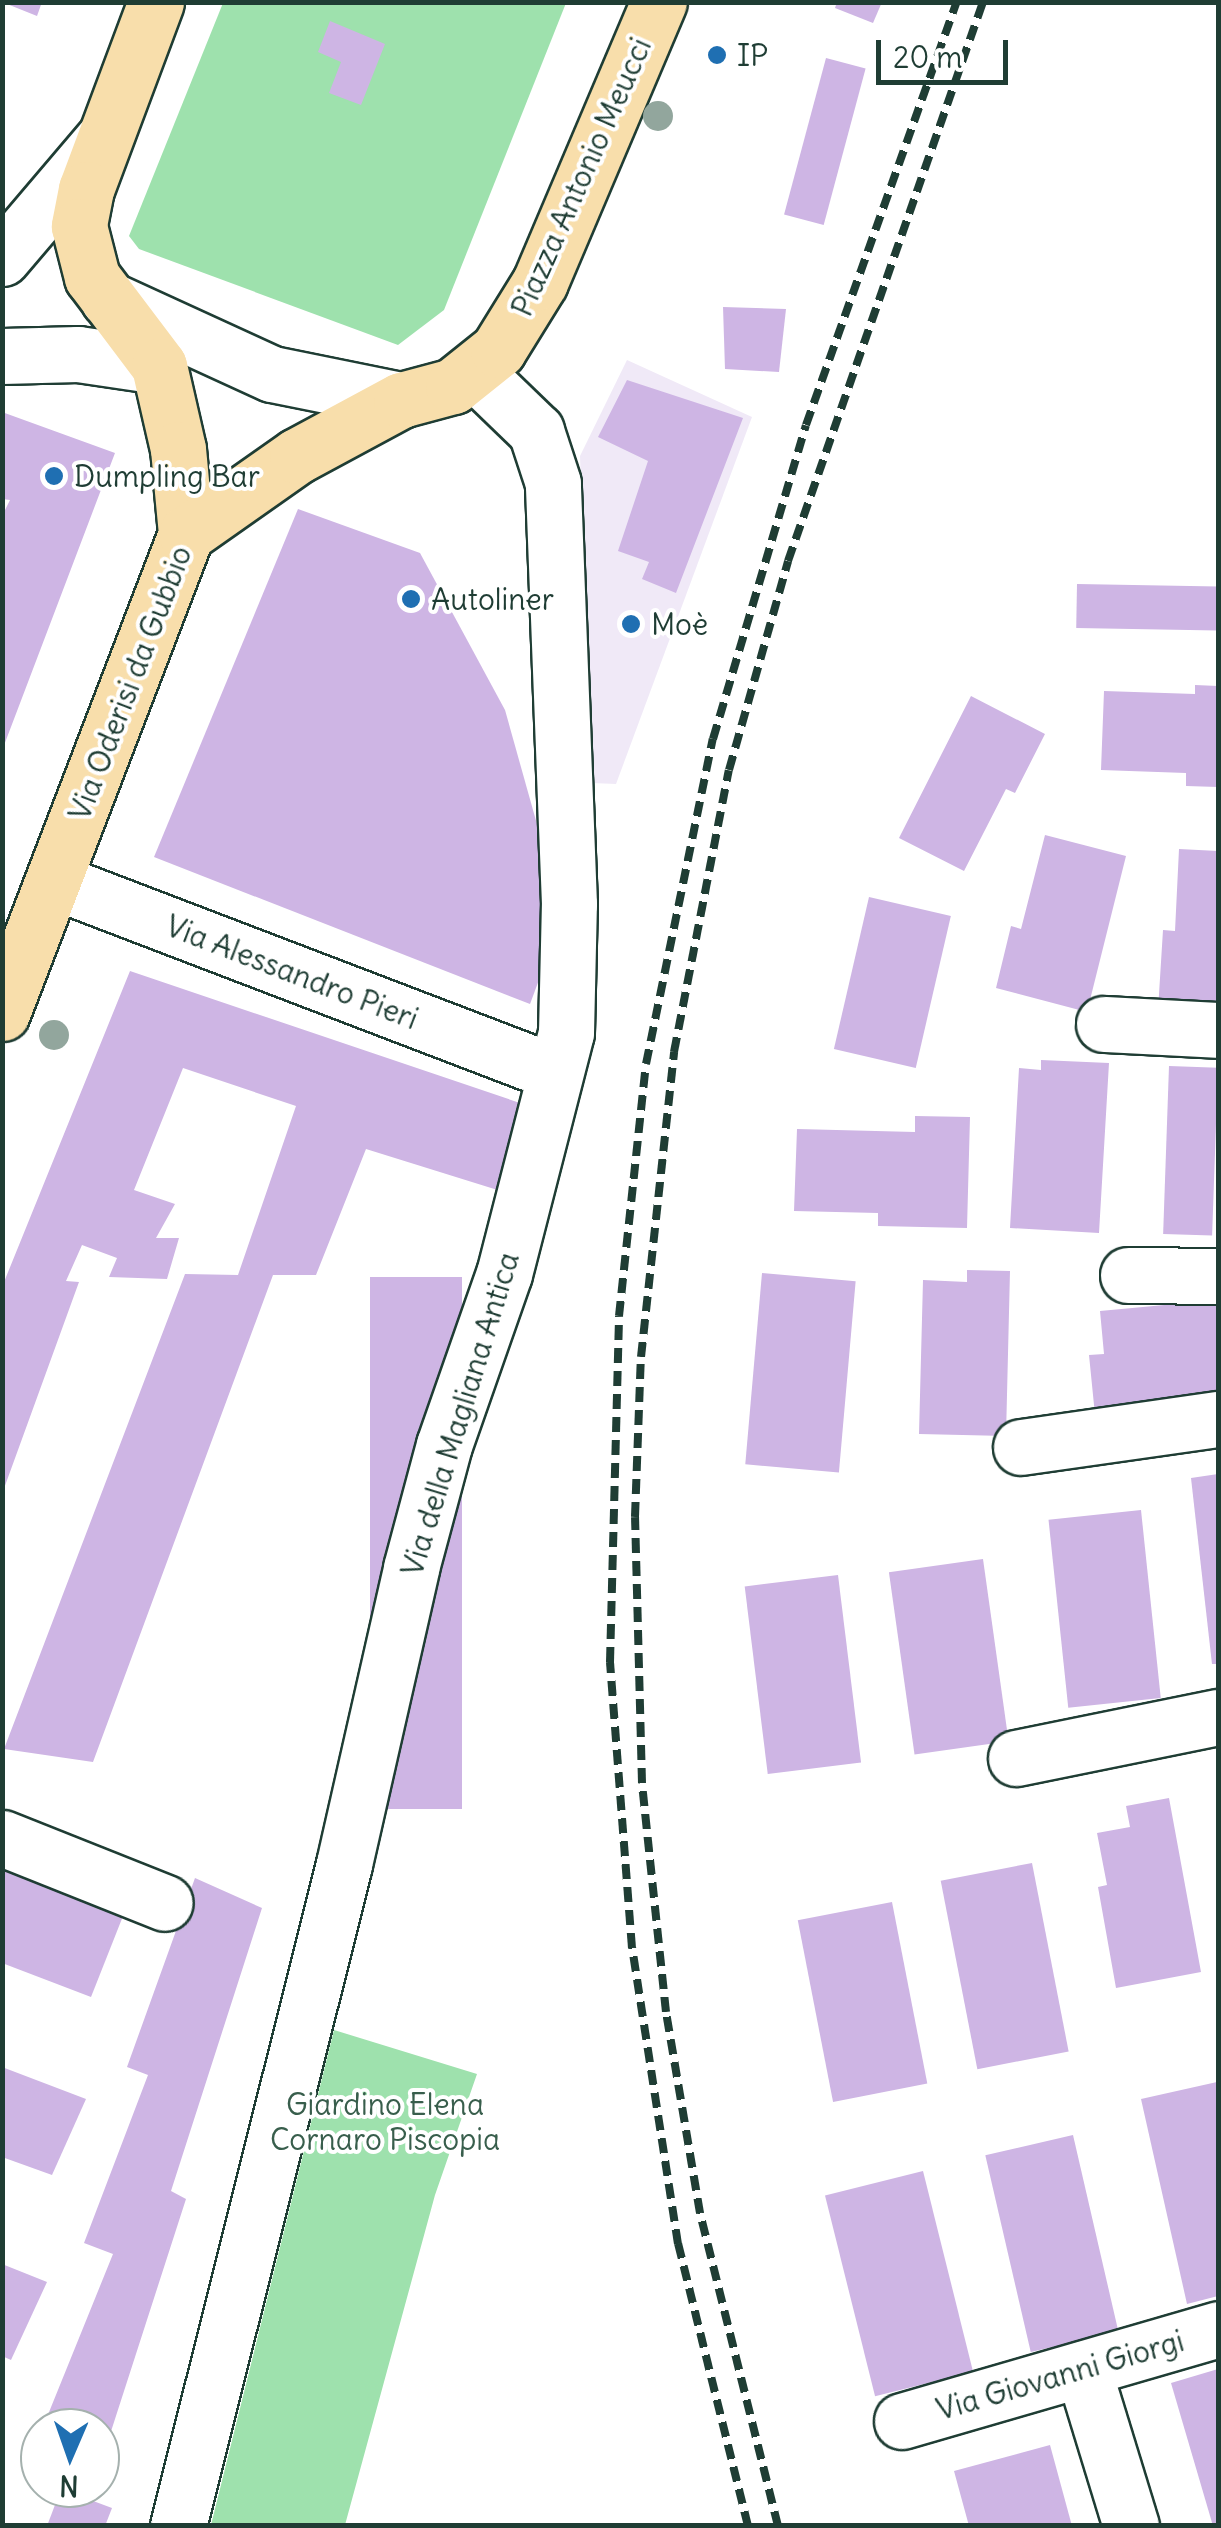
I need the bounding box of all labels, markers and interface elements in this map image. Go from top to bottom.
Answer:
scale bar [881,20,1014,82]
street label: Piazza Antonio Meucci [503,32,659,322]
place label: IP [737,37,768,73]
text: 20 m [893,38,963,76]
marker: IP [706,44,728,66]
place label: Dumpling Bar [74,458,260,494]
marker: Dumpling Bar [43,465,65,487]
street label: Via Oderisi da Gubbio [61,541,199,825]
place label: Autoliner [431,581,554,617]
marker: Autoliner [400,588,422,610]
place label: Moè [651,606,708,642]
marker: Moè [620,613,642,635]
street label: Via Alessandro Pieri [161,907,423,1037]
street label: Via della Magliana Antica [394,1248,526,1580]
park label: Giardino Elena Cornaro Piscopia [270,2086,500,2156]
street label: Via Giovanni Giorgi [932,2322,1188,2428]
north arrow [20,2408,120,2508]
text: N [59,2468,79,2504]

